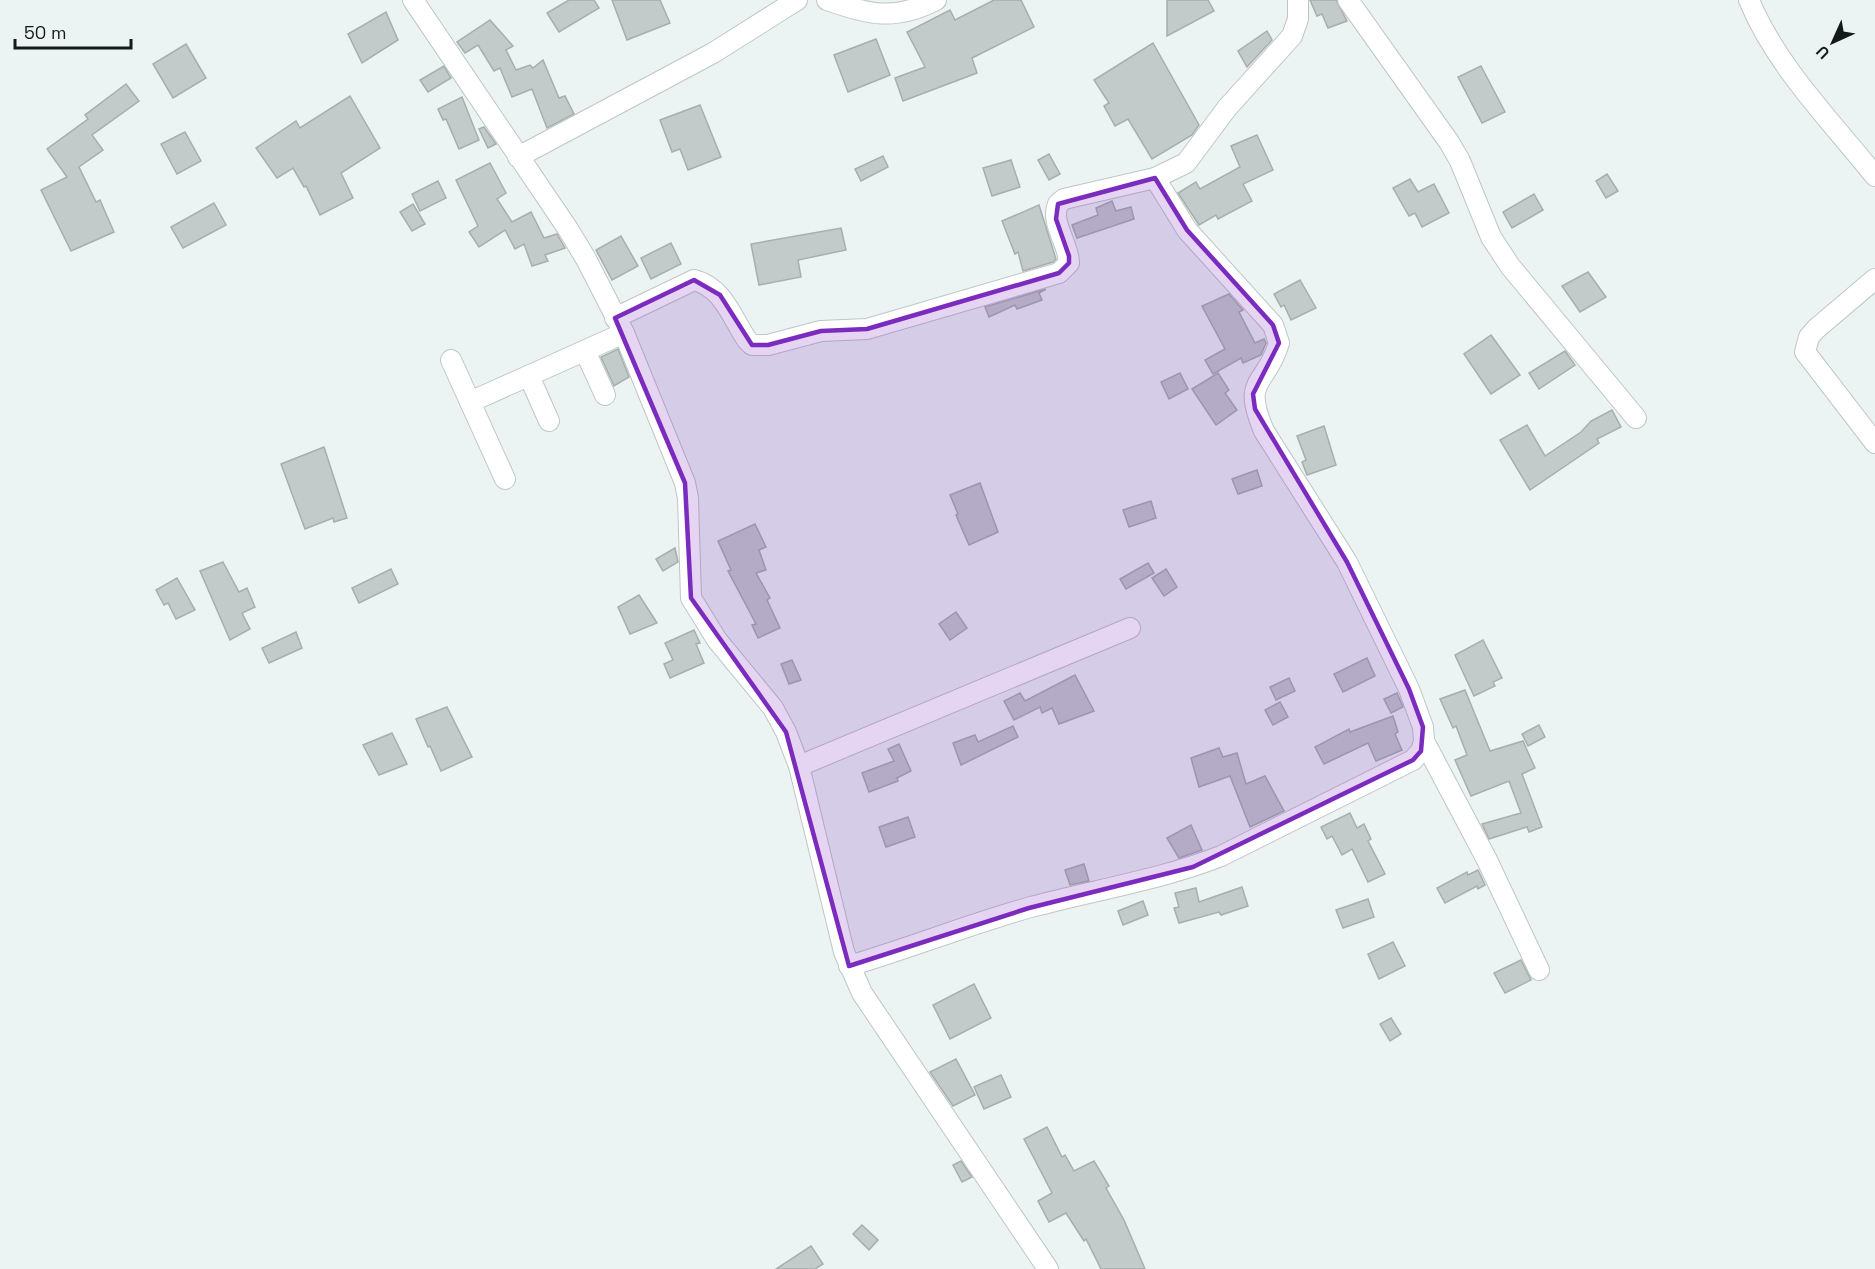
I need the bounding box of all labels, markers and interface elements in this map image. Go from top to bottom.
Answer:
scale bar [15,12,130,50]
north arrow [1803,12,1863,72]
text: 50 m [24,21,66,44]
text: U [1812,41,1834,63]

